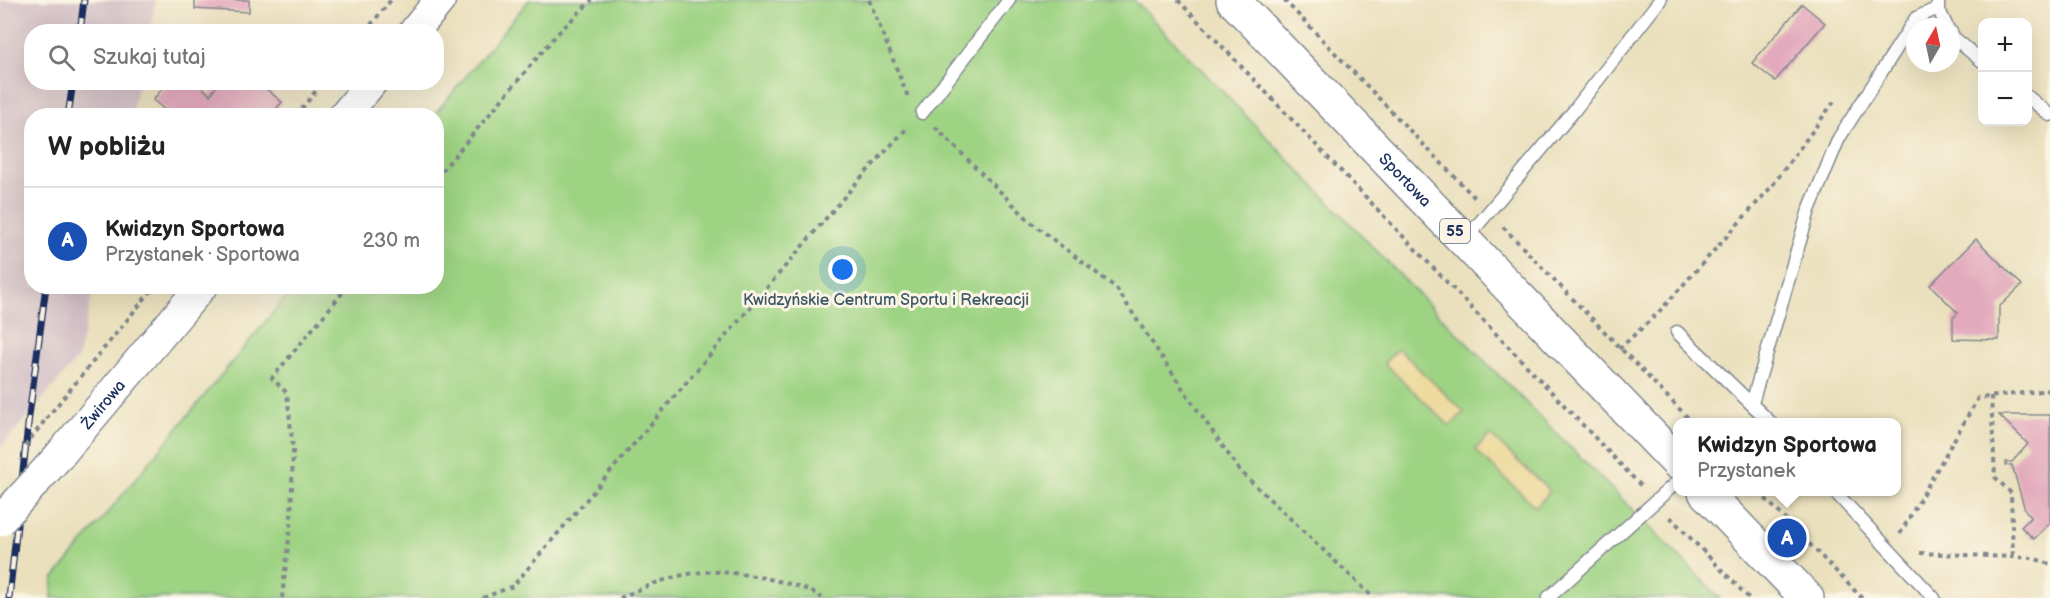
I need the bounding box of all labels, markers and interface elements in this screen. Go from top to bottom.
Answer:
north arrow [1906,18,1960,72]
map controls [1978,18,2032,126]
button: + [1978,18,2032,72]
search box [24,24,444,90]
icon: search [45,41,78,74]
text: Szukaj tutaj [93,44,206,71]
button: − [1978,72,2032,126]
text: W pobliżu [48,132,166,163]
street label: Sportowa [1374,150,1435,211]
text: Kwidzyn Sportowa [105,216,285,243]
road number: 55 [1440,219,1470,243]
text: A [61,229,74,253]
text: 230 m [363,229,420,253]
text: Przystanek · Sportowa [105,243,300,267]
your location [828,255,857,284]
park label: Kwidzyńskie Centrum Sportu i Rekreacji [743,291,1029,310]
street label: Żwirowa [76,376,130,434]
popup [1673,418,1901,496]
text: Kwidzyn Sportowa [1697,432,1877,459]
text: Przystanek [1697,459,1795,483]
pin: A [1768,516,1806,560]

